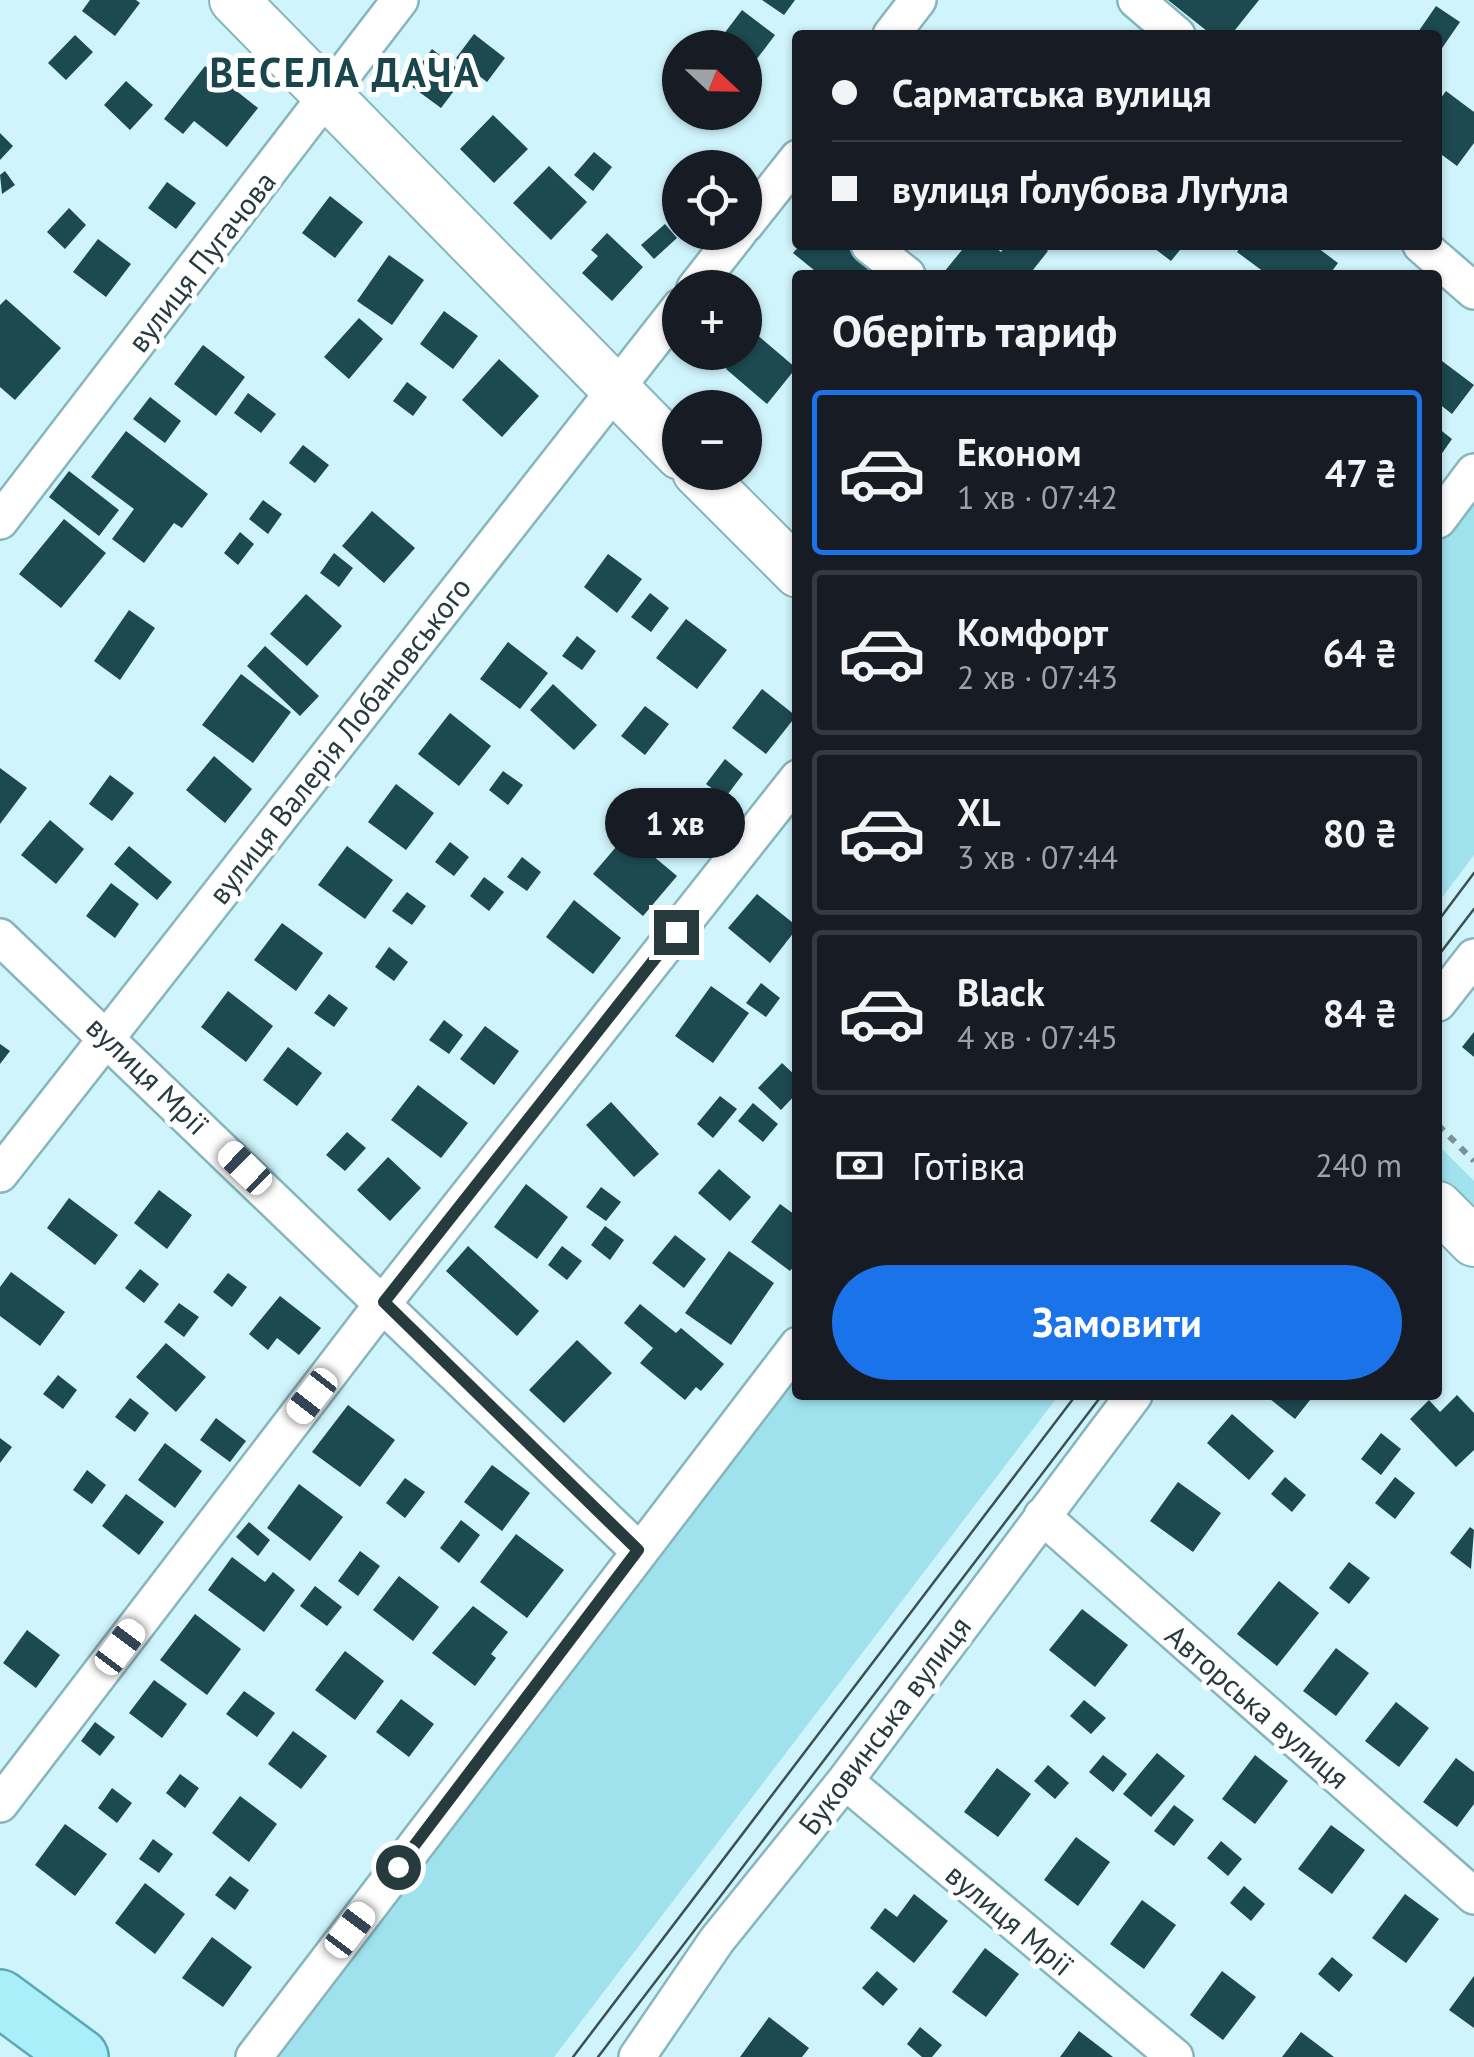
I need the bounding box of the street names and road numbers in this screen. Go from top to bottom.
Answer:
street label: вулиця Пугачова [118,163,284,359]
street label: вулиця Валерія Лобановського [199,568,479,912]
street label: вулиця Мрії [79,1007,217,1143]
street label: Буковинська вулиця [789,1608,979,1842]
street label: Авторська вулиця [1158,1615,1358,1797]
street label: вулиця Мрії [938,1854,1082,1984]

